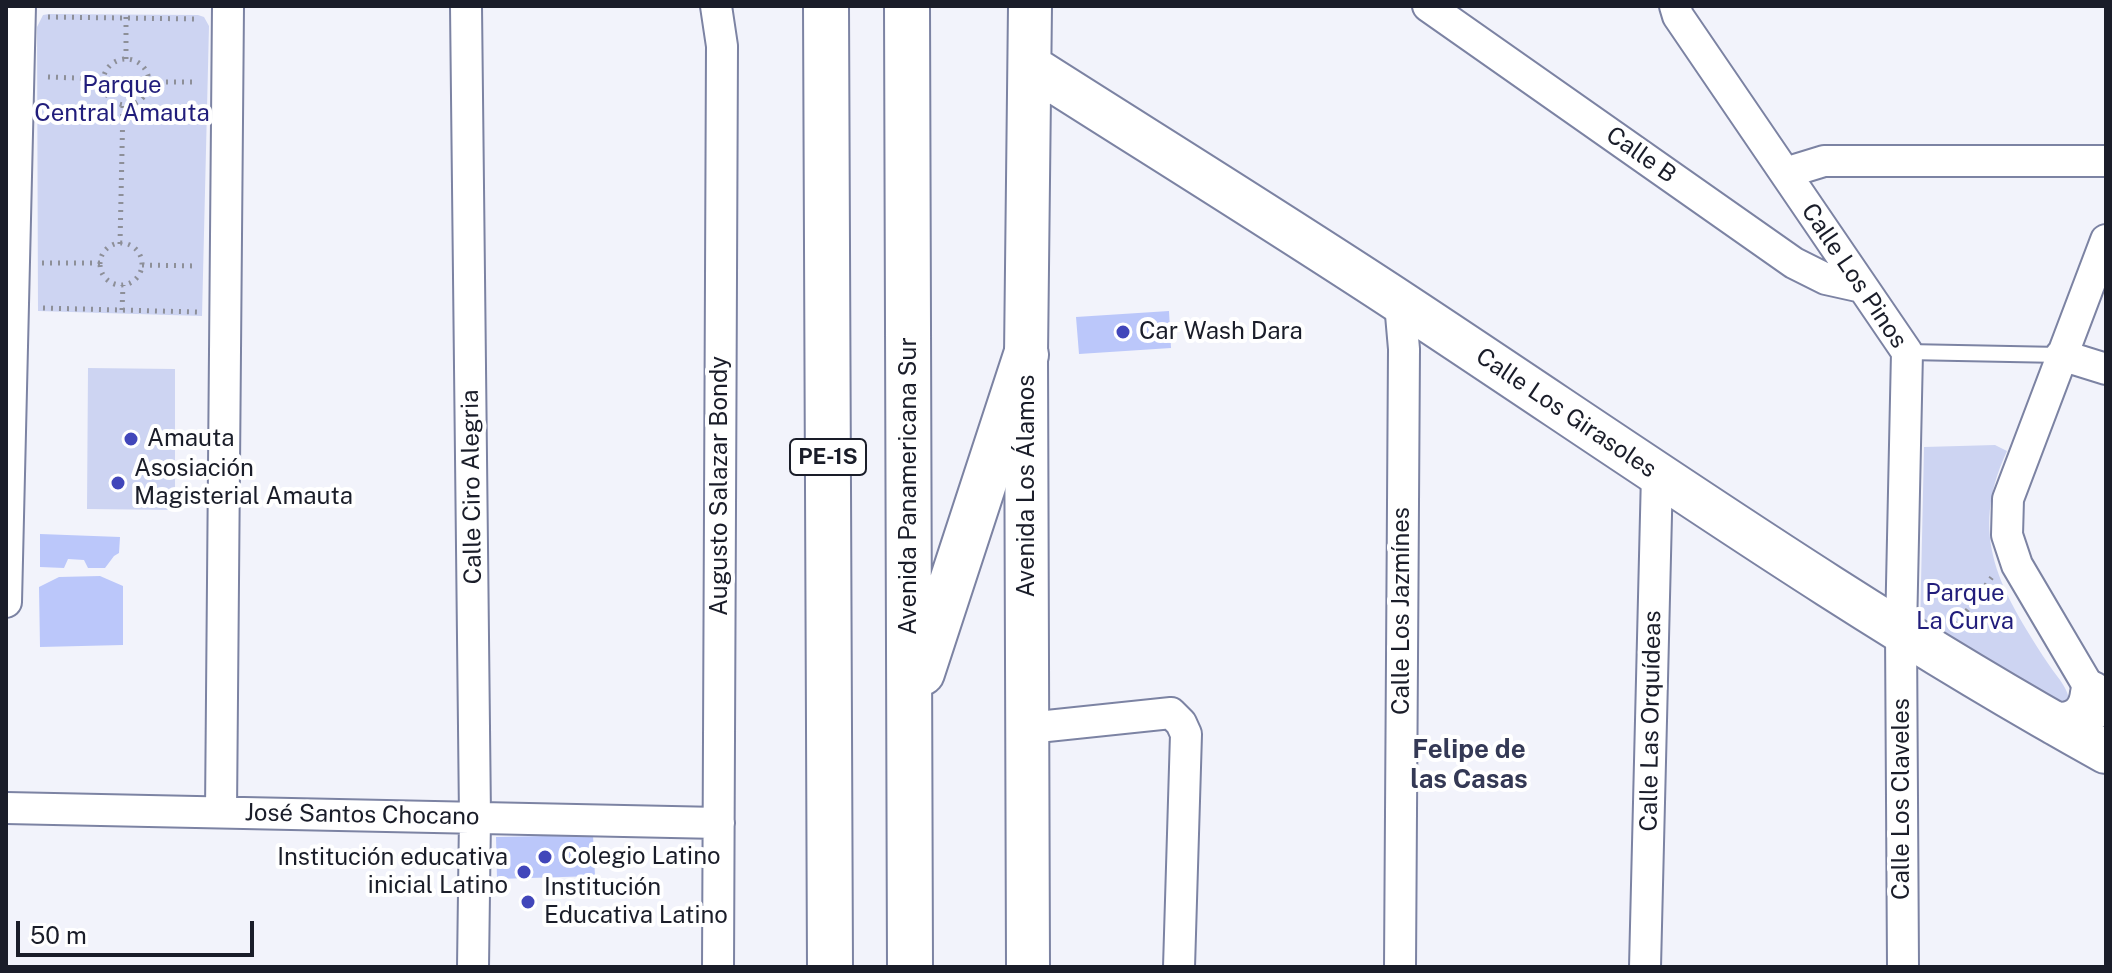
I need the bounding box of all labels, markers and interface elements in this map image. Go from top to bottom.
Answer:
park label: Parque Central Amauta [34,72,210,128]
street label: Calle B [1600,121,1682,189]
street label: Calle Los Pinos [1795,198,1913,354]
place label: Car Wash Dara [1139,318,1303,346]
marker: Car Wash Dara [1114,323,1132,341]
street label: Avenida Panamericana Sur [895,337,923,635]
street label: Calle Los Girasoles [1470,342,1662,484]
street label: Augusto Salazar Bondy [706,356,734,616]
street label: Avenida Los Álamos [1013,375,1041,597]
street label: Calle Ciro Alegria [456,389,488,585]
place label: Amauta [147,425,234,453]
marker: Amauta [122,430,140,448]
road number: PE-1S [790,439,866,475]
place label: Asosiación Magisterial Amauta [134,455,353,511]
marker: Asosiación Magisterial Amauta [109,474,127,492]
street label: Calle Los Jazmínes [1388,507,1416,715]
park label: Parque La Curva [1916,580,2014,636]
street label: Calle Las Orquídeas [1635,610,1667,832]
street label: Calle Los Claveles [1888,698,1916,900]
district label: Felipe de las Casas [1410,734,1528,796]
street label: José Santos Chocano [244,799,480,831]
place label: Colegio Latino [561,843,721,871]
place label: Institución educativa inicial Latino [277,844,508,900]
marker: Colegio Latino [536,848,554,866]
marker: Institución educativa inicial Latino [515,863,533,881]
place label: Institución Educativa Latino [544,874,728,930]
marker: Institución Educativa Latino [519,893,537,911]
scale bar [20,905,258,955]
text: 50 m [30,921,87,949]

